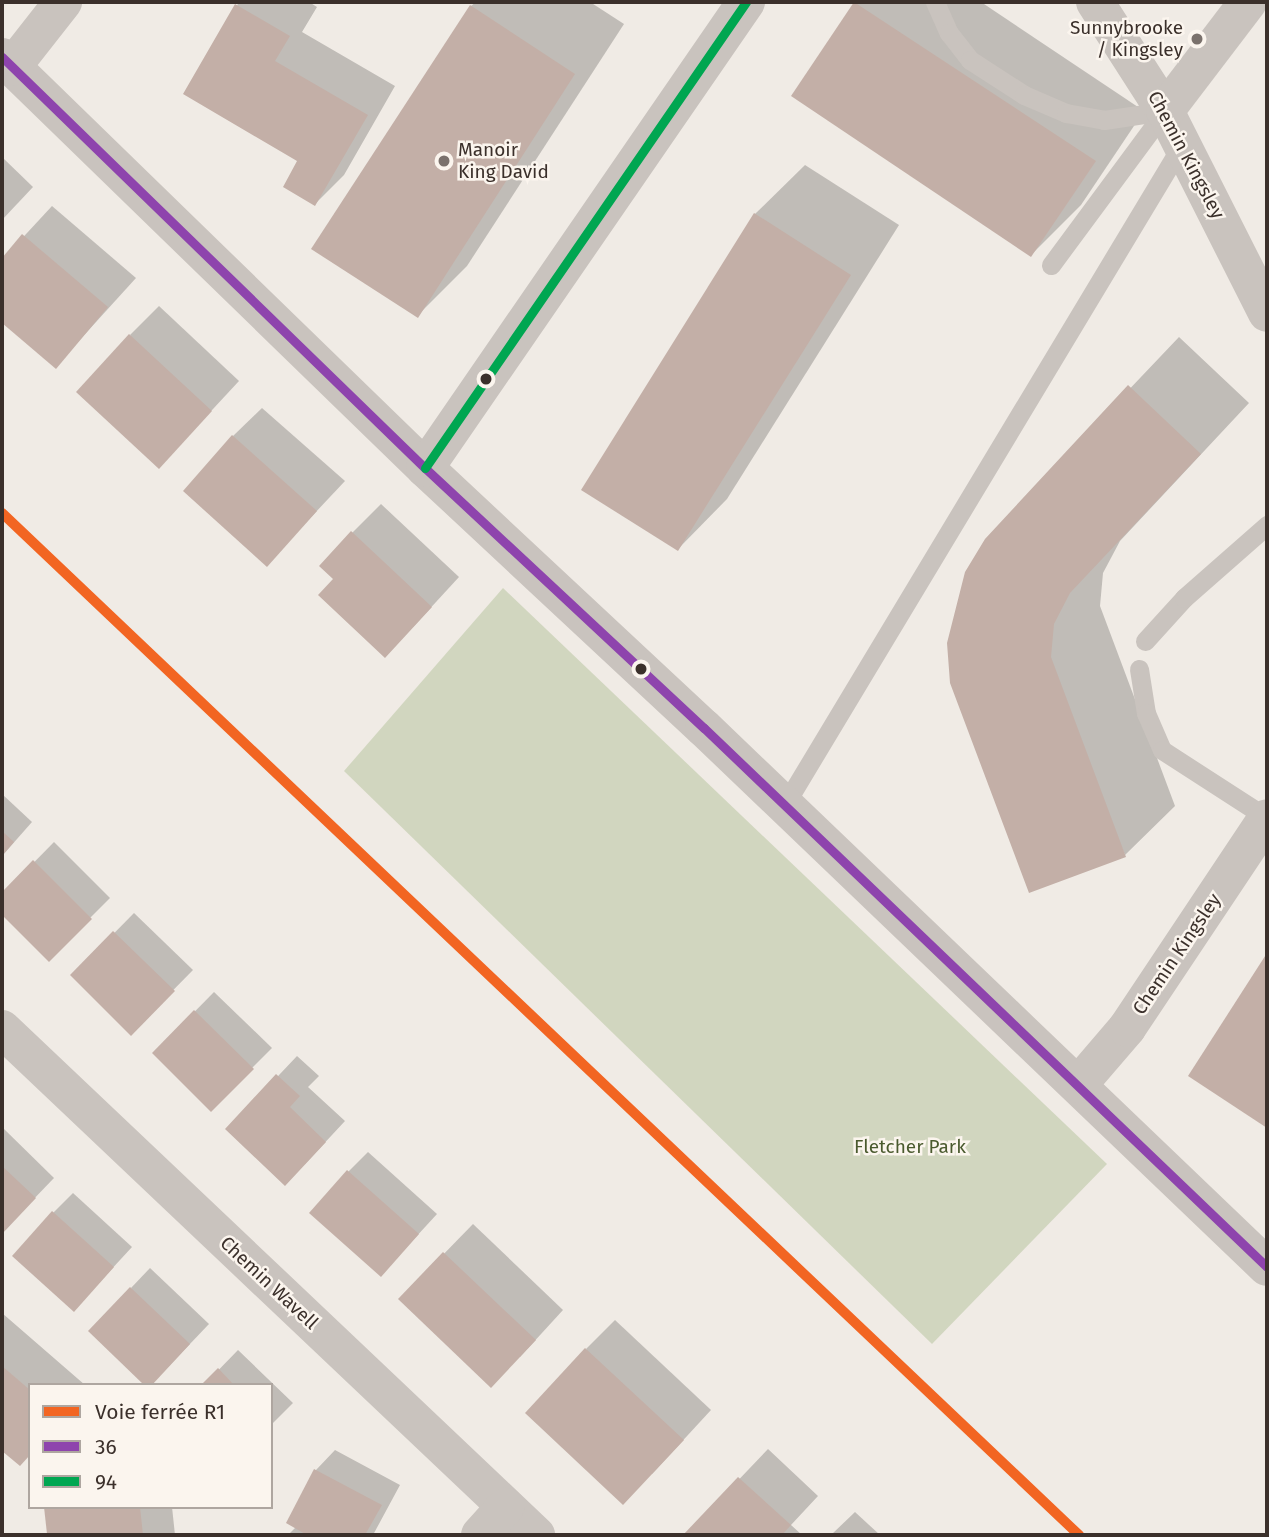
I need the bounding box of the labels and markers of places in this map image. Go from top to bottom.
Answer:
place label: Sunnybrooke / Kingsley [1070,17,1183,61]
marker: Sunnybrooke / Kingsley [1189,31,1205,47]
place label: Manoir King David [458,139,549,183]
marker: Manoir King David [436,153,452,169]
unlabelled marker [479,372,493,386]
unlabelled marker [634,662,648,676]

